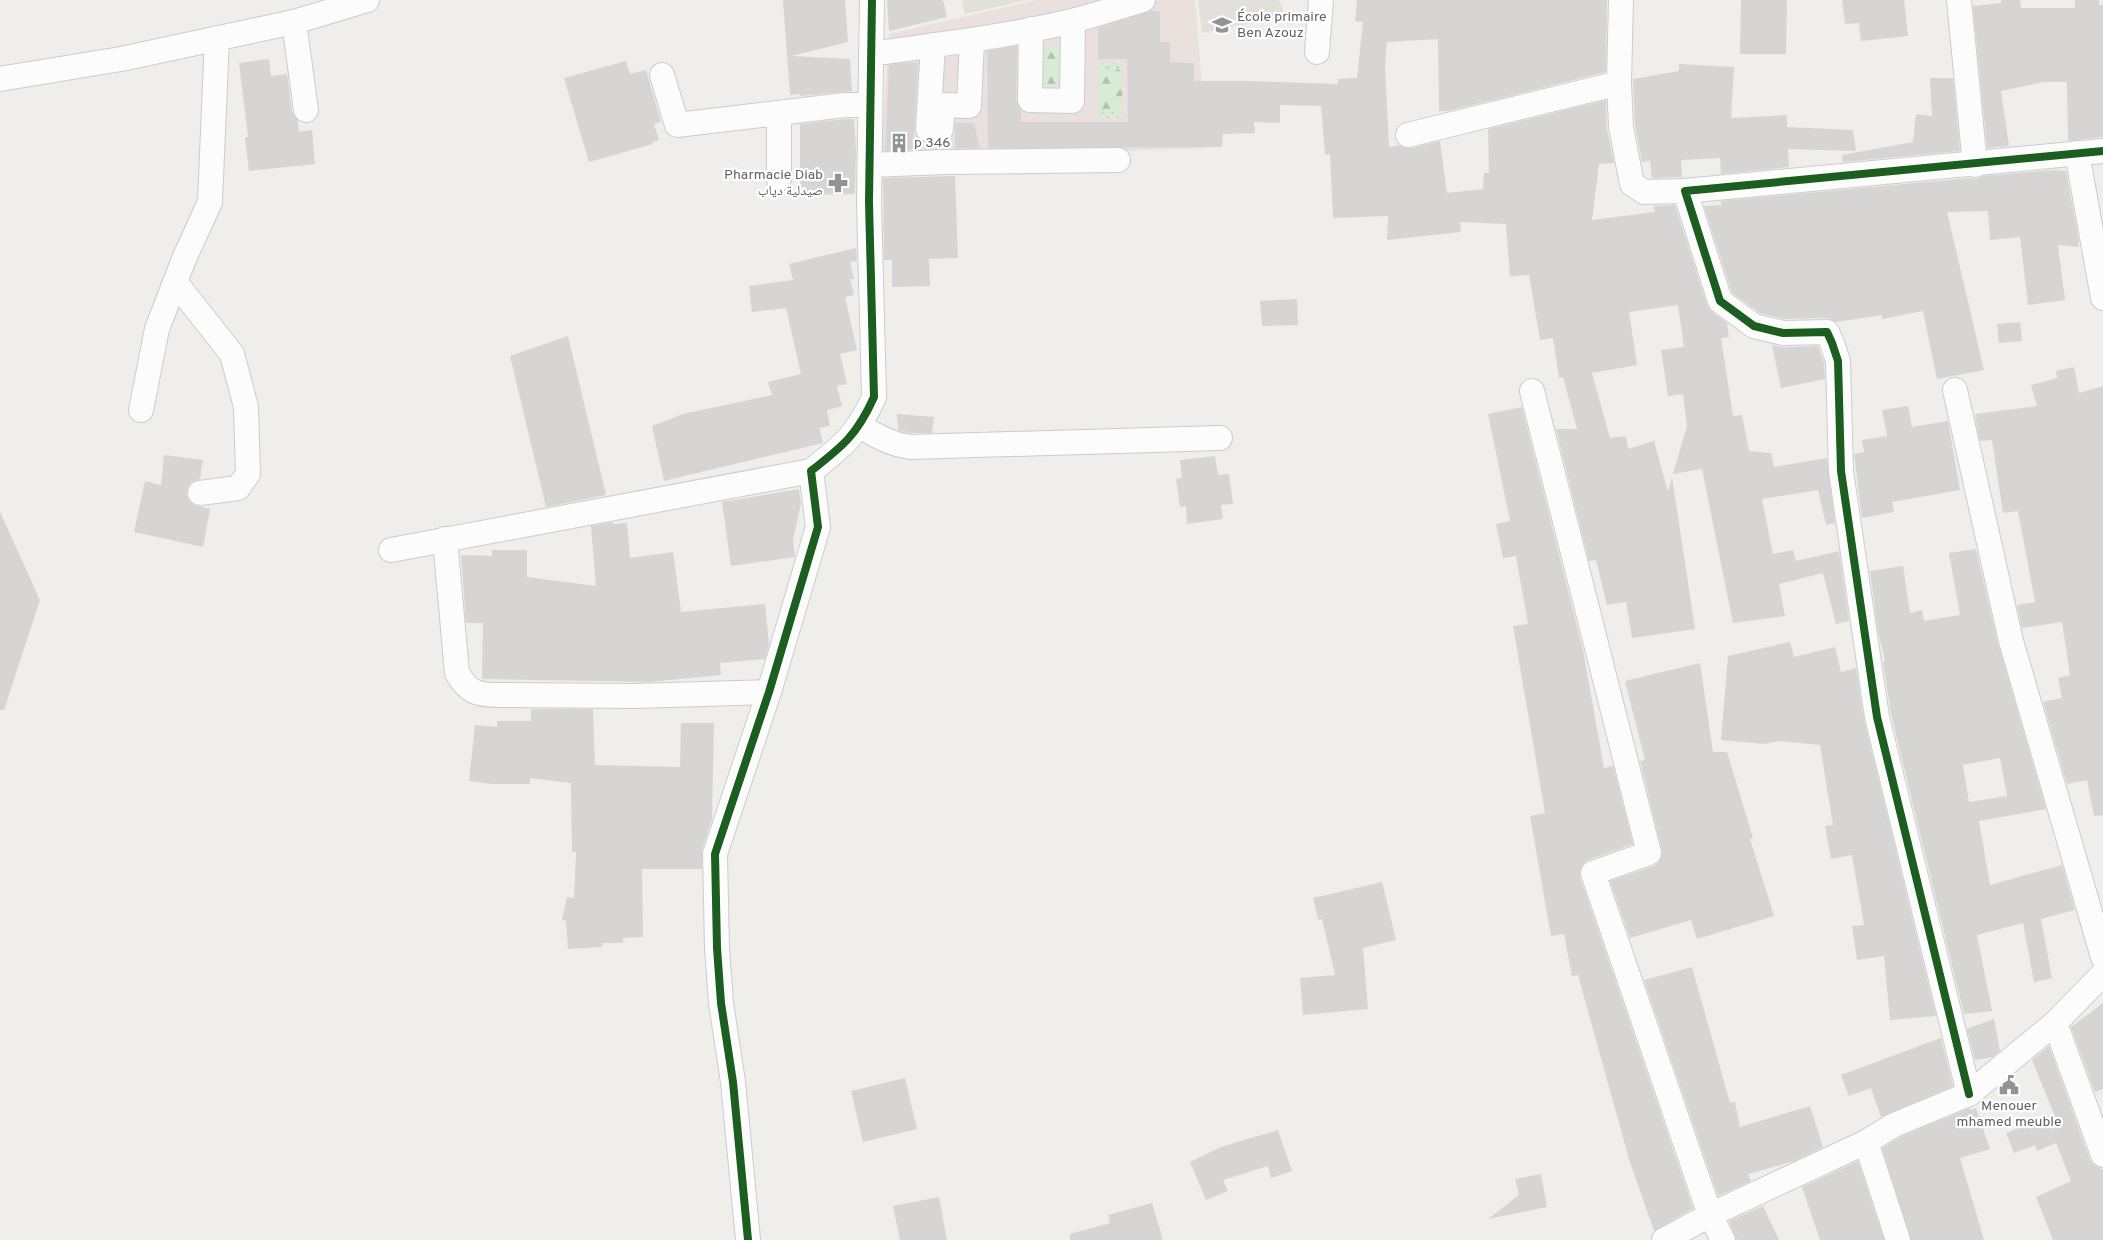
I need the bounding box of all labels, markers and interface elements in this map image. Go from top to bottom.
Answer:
place label: École primaire Ben Azouz [1237,8,1327,42]
school or university icon: École primaire Ben Azouz [1211,14,1233,36]
building icon: p 346 [888,132,910,154]
place label: p 346 [914,135,951,152]
place label: Pharmacie Diab صيدلية دياب [724,167,823,200]
pharmacy icon: Pharmacie Diab صيدلية دياب [827,172,849,194]
public building icon: Menouer mhamed meuble [1998,1074,2020,1096]
place label: Menouer mhamed meuble [1957,1098,2061,1131]

